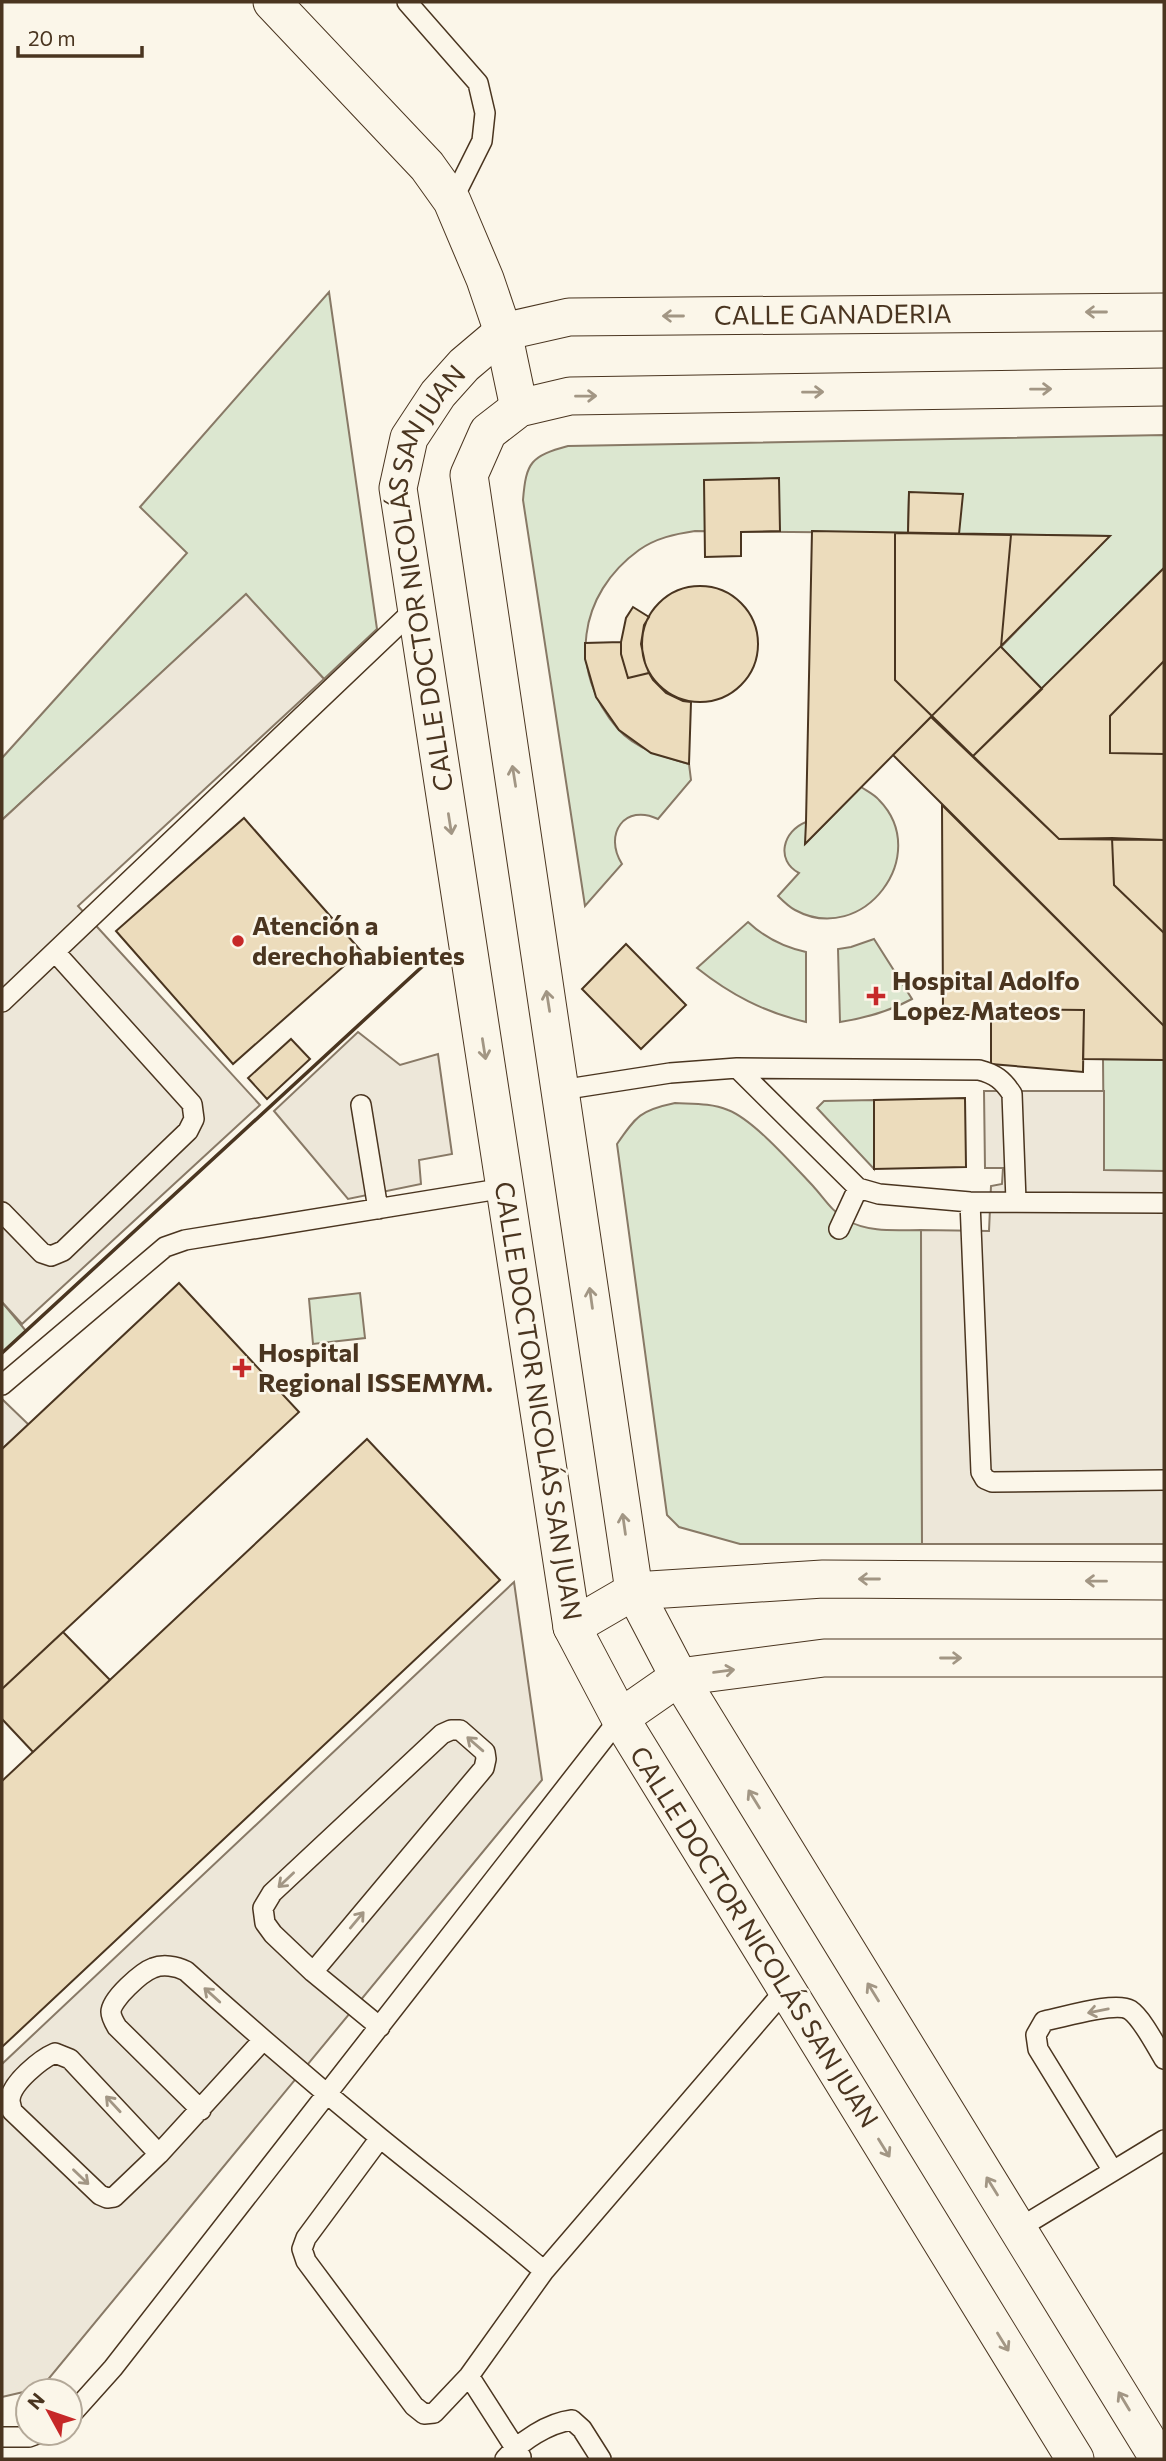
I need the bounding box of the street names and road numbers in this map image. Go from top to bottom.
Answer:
street label: CALLE GANADERIA [714,297,952,330]
street label: CALLE DOCTOR NICOLÁS SAN JUAN [431,359,485,803]
street label: CALLE DOCTOR NICOLÁS SAN JUAN [489,1179,589,1622]
street label: CALLE DOCTOR NICOLÁS SAN JUAN [625,1740,886,2133]

